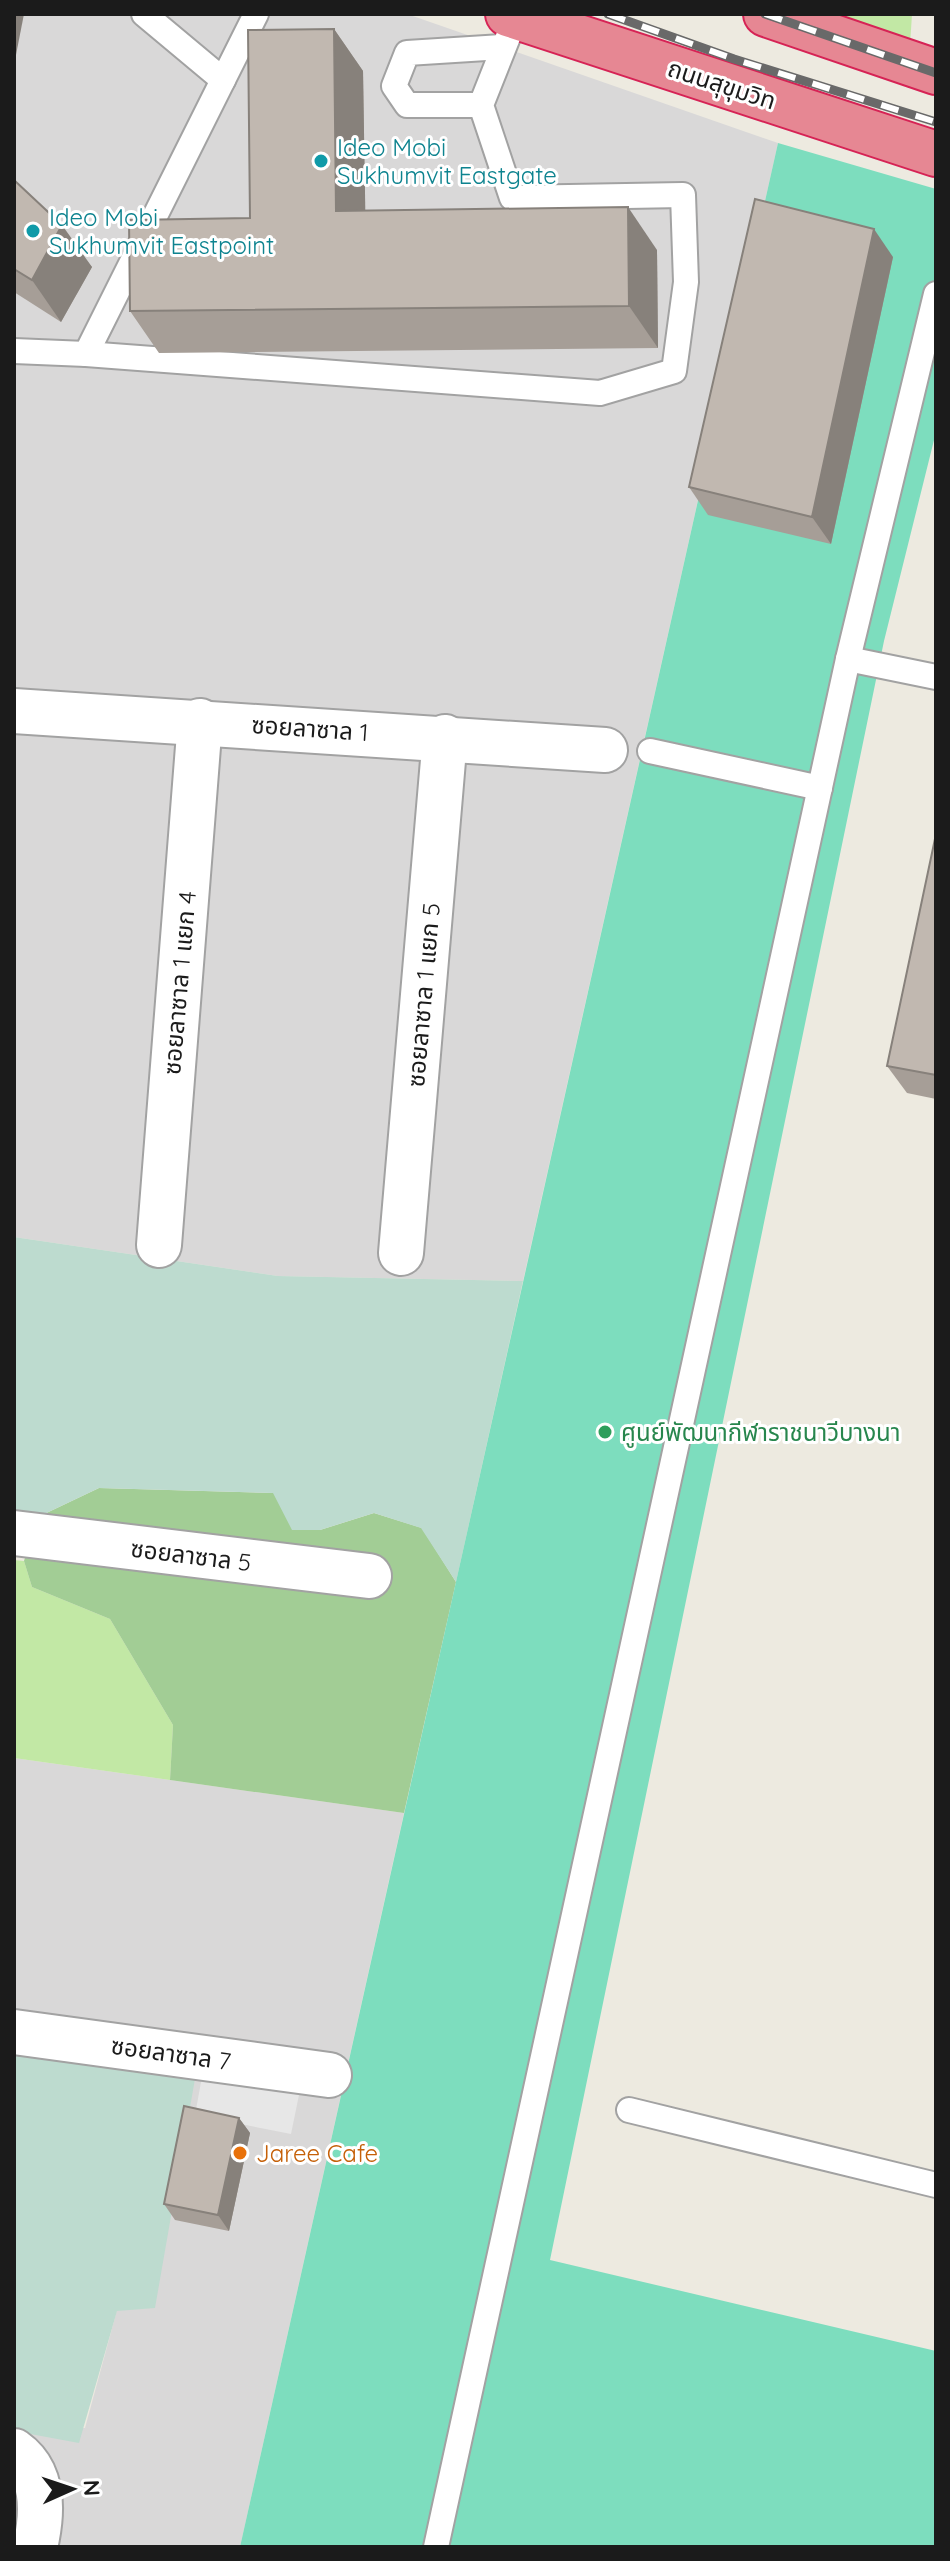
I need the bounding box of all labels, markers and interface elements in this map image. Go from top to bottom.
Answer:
street label: ถนนสุขุมวิท [664,52,780,117]
place label: Ideo Mobi Sukhumvit Eastgate [337,132,557,190]
marker: Ideo Mobi Sukhumvit Eastgate [312,152,330,170]
place label: Ideo Mobi Sukhumvit Eastpoint [49,202,274,260]
marker: Ideo Mobi Sukhumvit Eastpoint [24,222,42,240]
street label: ซอยลาซาล 1 [251,709,369,747]
street label: ซอยลาซาล 1 แยก 4 [156,890,202,1076]
street label: ซอยลาซาล 1 แยก 5 [400,902,446,1088]
place label: ศูนย์พัฒนากีฬาราชนาวีบางนา [621,1417,901,1448]
marker: ศูนย์พัฒนากีฬาราชนาวีบางนา [596,1423,614,1441]
street label: ซอยลาซาล 5 [129,1533,253,1577]
street label: ซอยลาซาล 7 [109,2030,233,2076]
place label: Jaree Cafe [256,2138,378,2168]
marker: Jaree Cafe [231,2144,249,2162]
north arrow [32,2449,112,2529]
text: N [78,2479,106,2497]

